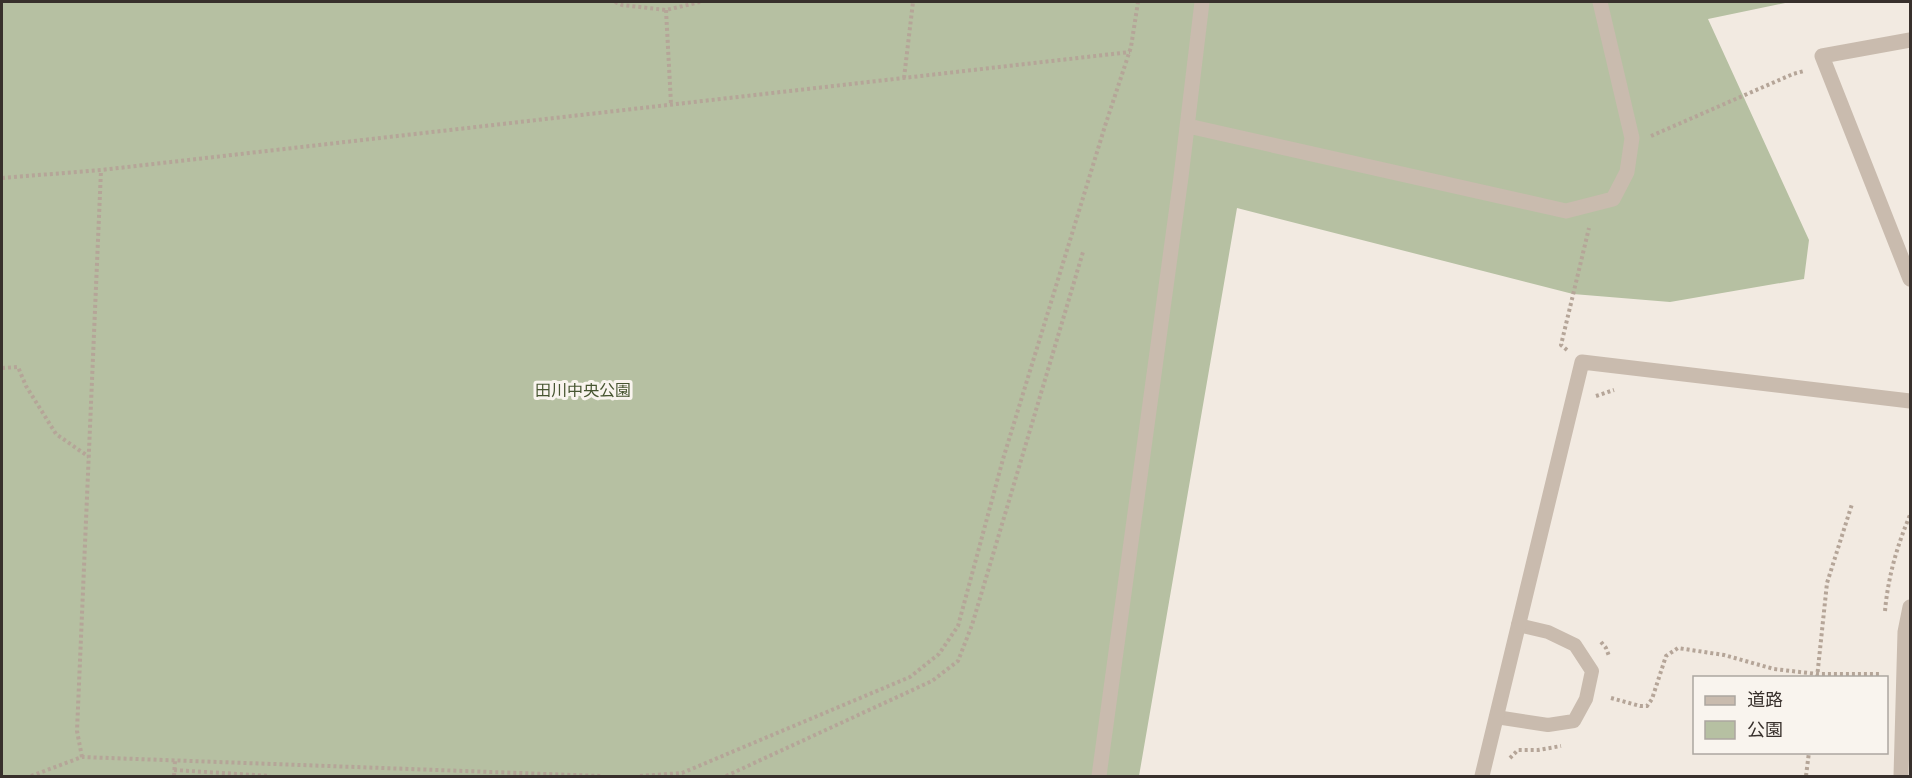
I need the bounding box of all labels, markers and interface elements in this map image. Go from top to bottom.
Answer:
park label: 田川中央公園 [535,382,631,399]
legend [1693,676,1888,754]
text: 道路 [1747,690,1783,710]
text: 公園 [1747,720,1783,740]

